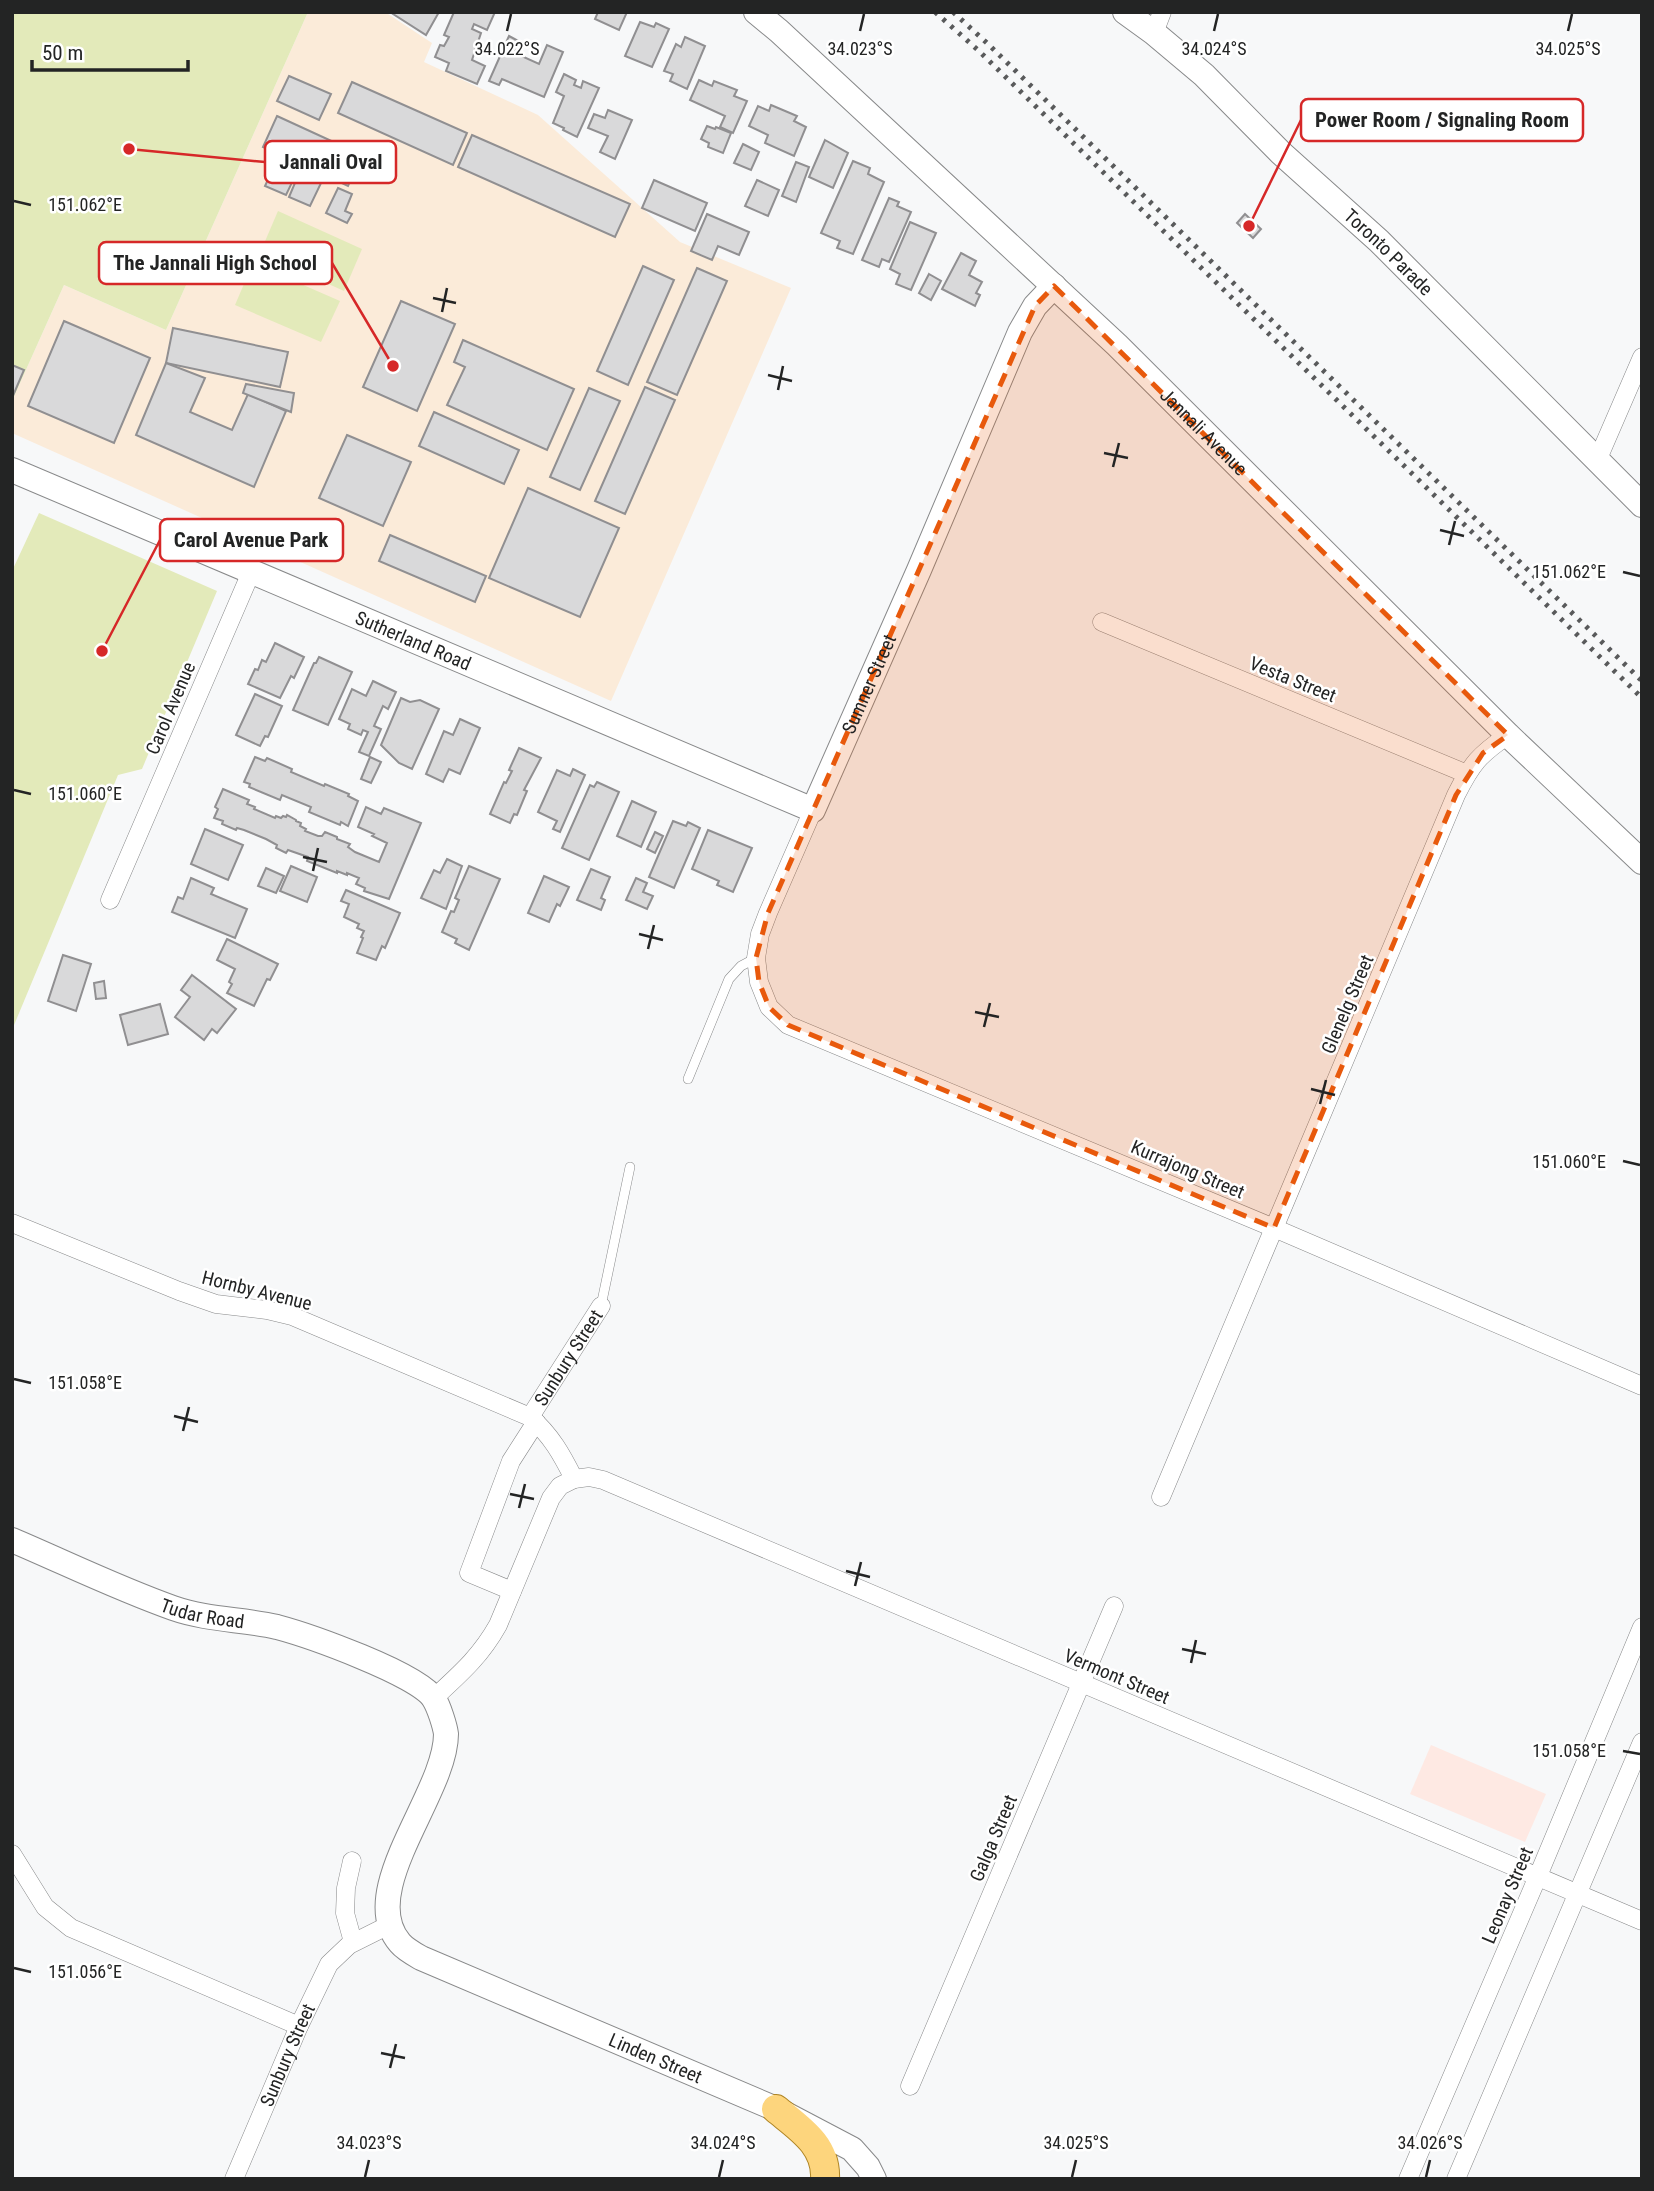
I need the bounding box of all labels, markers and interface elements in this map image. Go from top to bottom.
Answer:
scale bar [32,28,187,72]
text: 34.022°S [474,38,540,59]
text: 34.023°S [827,38,893,59]
text: 34.024°S [1181,38,1247,59]
text: 34.025°S [1535,38,1601,59]
text: 50 m [42,41,83,65]
callout: Power Room / Signaling Room [1301,99,1583,141]
text: Power Room / Signaling Room [1315,108,1569,132]
callout: Jannali Oval [265,141,396,183]
text: Jannali Oval [279,150,383,174]
text: 151.062°E [48,194,122,215]
street label: Toronto Parade [1339,204,1438,300]
callout: The Jannali High School [99,242,332,284]
text: The Jannali High School [113,251,317,275]
street label: Jannali Avenue [1155,384,1252,480]
callout: Carol Avenue Park [160,519,343,561]
text: Carol Avenue Park [174,528,329,552]
text: 151.062°E [1532,561,1606,582]
street label: Sutherland Road [352,606,474,675]
street label: Sumner Street [837,631,901,737]
street label: Vesta Street [1246,652,1340,707]
street label: Carol Avenue [141,658,200,758]
text: 151.060°E [48,783,122,804]
street label: Glenelg Street [1316,951,1379,1057]
street label: Kurrajong Street [1128,1135,1248,1204]
text: 151.060°E [1532,1151,1606,1172]
street label: Hornby Avenue [199,1266,314,1315]
street label: Sunbury Street [529,1305,608,1410]
text: 151.058°E [48,1372,122,1393]
street label: Tudar Road [157,1593,246,1633]
street label: Vermont Street [1061,1644,1173,1709]
text: 151.058°E [1532,1740,1606,1761]
street label: Galga Street [965,1791,1022,1885]
street label: Leonay Street [1477,1844,1538,1947]
text: 151.056°E [48,1961,122,1982]
street label: Sunbury Street [255,2000,320,2110]
street label: Linden Street [605,2028,706,2088]
text: 34.023°S [336,2132,402,2153]
text: 34.024°S [690,2132,756,2153]
text: 34.025°S [1043,2132,1109,2153]
text: 34.026°S [1397,2132,1463,2153]

